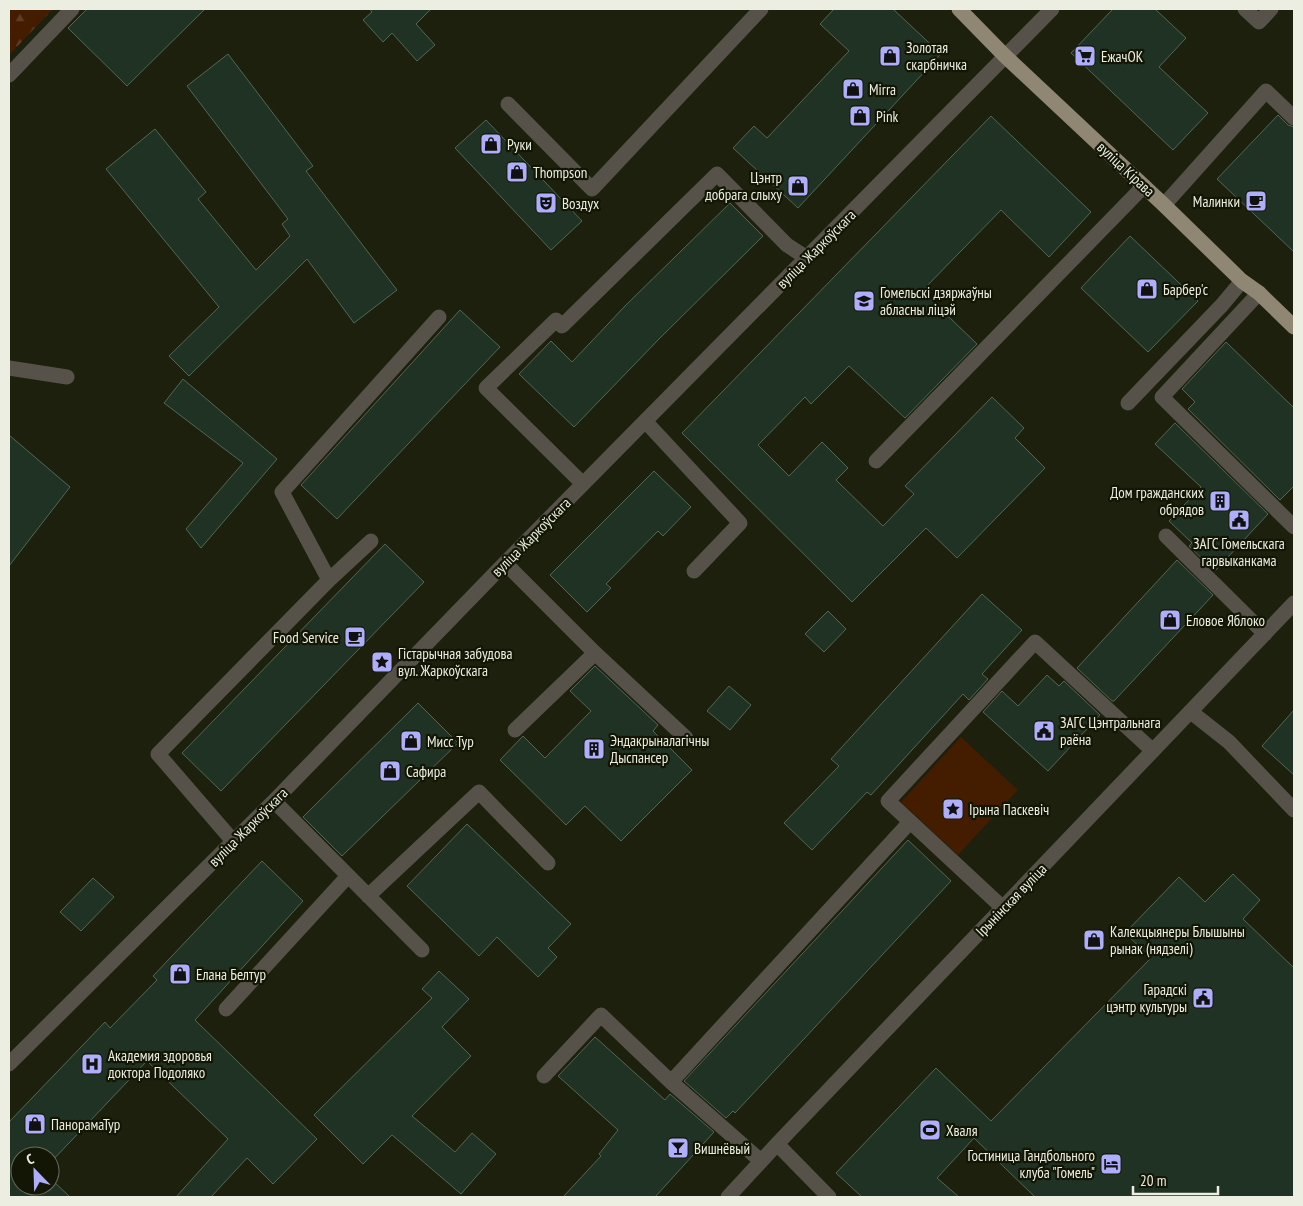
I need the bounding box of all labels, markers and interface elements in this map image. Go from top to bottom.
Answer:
place label: Золотая скарбничка [906,38,967,74]
shop icon: Золотая скарбничка [878,44,902,68]
supermarket icon: ЕжачОК [1073,44,1097,68]
place label: ЕжачОК [1101,47,1144,66]
shop icon: Mirra [841,77,865,101]
place label: Mirra [869,80,896,99]
shop icon: Pink [848,104,872,128]
place label: Pink [876,107,899,126]
shop icon: Руки [479,132,503,156]
place label: Руки [507,135,532,154]
street label: вуліца Кірава [1093,138,1159,200]
shop icon: Thompson [505,160,529,184]
place label: Thompson [533,163,587,182]
place label: Цэнтр добрага слыху [705,168,782,204]
shop icon: Цэнтр добрага слыху [786,174,810,198]
cafe icon: Малинки [1244,189,1268,213]
theatre icon: Воздух [534,191,558,215]
place label: Малинки [1193,192,1240,211]
place label: Воздух [562,194,599,213]
street label: вуліца Жаркоўскага [772,205,860,293]
shop icon: Барбер'с [1135,277,1159,301]
place label: Барбер'с [1163,280,1209,299]
place label: Гомельскі дзяржаўны абласны ліцэй [880,283,992,319]
school or university icon: Гомельскі дзяржаўны абласны ліцэй [852,289,876,313]
place label: Дом гражданских обрядов [1110,483,1204,519]
building icon: Дом гражданских обрядов [1208,489,1232,513]
street label: вуліца Жаркоўскага [487,493,575,581]
public building icon: ЗАГС Гомельскага гарвыканкама [1227,508,1251,532]
place label: ЗАГС Гомельскага гарвыканкама [1193,534,1285,570]
shop icon: Еловое Яблоко [1158,608,1182,632]
place label: Еловое Яблоко [1186,611,1265,630]
cafe icon: Food Service [343,625,367,649]
place label: Food Service [273,628,339,647]
place label: Гістарычная забудова вул. Жаркоўскага [398,644,512,680]
place icon: Гістарычная забудова вул. Жаркоўскага [370,650,394,674]
place label: ЗАГС Цэнтральнага раёна [1060,713,1161,749]
public building icon: ЗАГС Цэнтральнага раёна [1032,719,1056,743]
shop icon: Мисс Тур [399,729,423,753]
place label: Эндакрыналагічны Дыспансер [610,731,709,767]
place label: Мисс Тур [427,732,474,751]
building icon: Эндакрыналагічны Дыспансер [582,737,606,761]
shop icon: Сафира [378,759,402,783]
place label: Сафира [406,762,446,781]
street label: вуліца Жаркоўскага [204,783,292,871]
place icon: Ірына Паскевіч [941,797,965,821]
place label: Ірына Паскевіч [969,800,1049,819]
street label: Ірынінская вуліца [972,860,1050,940]
place label: Калекцыянеры Блышыны рынак (нядзелі) [1110,922,1245,958]
shop icon: Калекцыянеры Блышыны рынак (нядзелі) [1082,928,1106,952]
shop icon: Елана Белтур [168,962,192,986]
place label: Елана Белтур [196,965,266,984]
place label: Гарадскі цэнтр культуры [1106,980,1187,1016]
public building icon: Гарадскі цэнтр культуры [1191,986,1215,1010]
place label: Академия здоровья доктора Подоляко [108,1046,212,1082]
hospital icon: Академия здоровья доктора Подоляко [80,1052,104,1076]
shop icon: ПанорамаТур [23,1112,47,1136]
place label: ПанорамаТур [51,1115,120,1134]
sports icon: Хваля [918,1118,942,1142]
place label: Хваля [946,1121,978,1140]
bar icon: Вишнёвый [666,1136,690,1160]
place label: Вишнёвый [694,1139,750,1158]
north arrow [10,1146,60,1196]
place label: Гостиница Гандбольного клуба "Гомель" [967,1146,1095,1182]
text: С [23,1149,37,1169]
hotel icon: Гостиница Гандбольного клуба "Гомель" [1099,1152,1123,1176]
scale bar [1133,1164,1218,1196]
text: 20 m [1140,1171,1166,1190]

